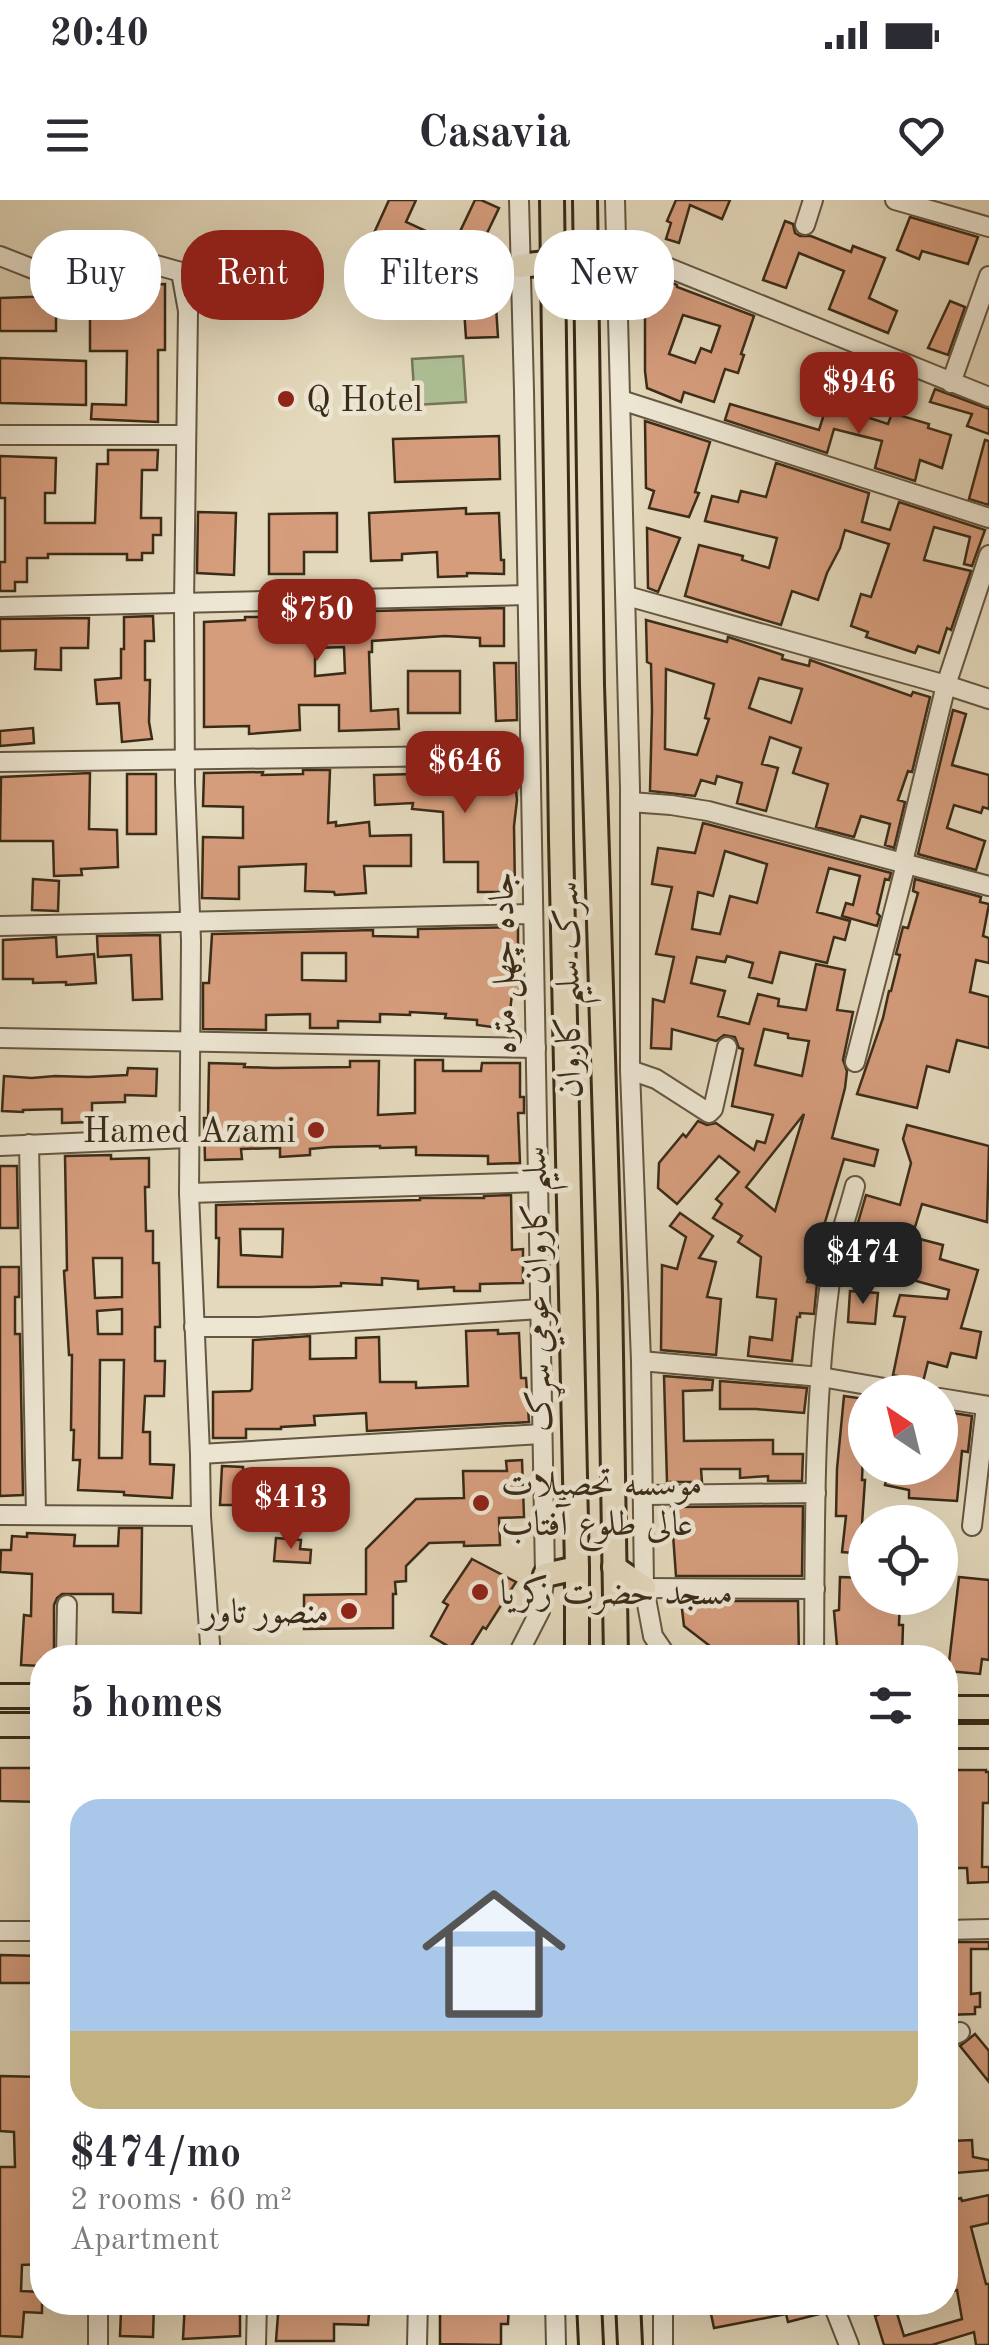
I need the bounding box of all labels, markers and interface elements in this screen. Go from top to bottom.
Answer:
text: 20:40 [50,16,149,54]
icon: menu [40,108,95,163]
icon: heart [894,108,949,163]
text: Casavia [418,112,571,157]
chip: Buy [30,230,161,320]
chip: Rent [181,230,324,320]
chip: Filters [344,230,514,320]
chip: New [534,230,674,320]
pin: $946 [800,352,918,437]
text: $946 [822,368,896,400]
place label: Q Hotel [306,384,423,419]
marker: Q Hotel [275,388,297,410]
pin: $750 [258,579,376,664]
text: $750 [280,595,354,627]
pin: $646 [406,731,524,816]
text: $646 [428,747,502,779]
street label: جاده چهل متره [485,871,529,1054]
street label: سرک سلیم کاروان [549,881,604,1099]
place label: Hamed Azami [82,1115,296,1150]
marker: Hamed Azami [305,1119,327,1141]
street label: سلیم کاروان عومي سړک [518,1146,573,1432]
pin: $474 [804,1222,922,1307]
text: $474 [826,1238,900,1270]
north arrow [848,1375,958,1485]
map controls [848,1375,958,1615]
pin: $413 [232,1467,350,1552]
place label: موسسه تحصیلات عالی طلوع آفتاب [501,1468,702,1552]
text: $413 [254,1483,328,1515]
marker: موسسه تحصیلات عالی طلوع آفتاب [470,1492,492,1514]
button: locate [848,1505,958,1615]
place label: مسجد حضرت زکریا [500,1574,733,1615]
marker: مسجد حضرت زکریا [469,1581,491,1603]
place label: منصور تاور [200,1596,329,1633]
marker: منصور تاور [338,1600,360,1622]
icon: filters [863,1678,918,1733]
text: 5 homes [70,1684,222,1726]
icon: home [404,1864,584,2044]
text: $474/mo [70,2134,241,2176]
text: 2 rooms · 60 m² [70,2185,292,2217]
text: Apartment [70,2225,220,2257]

